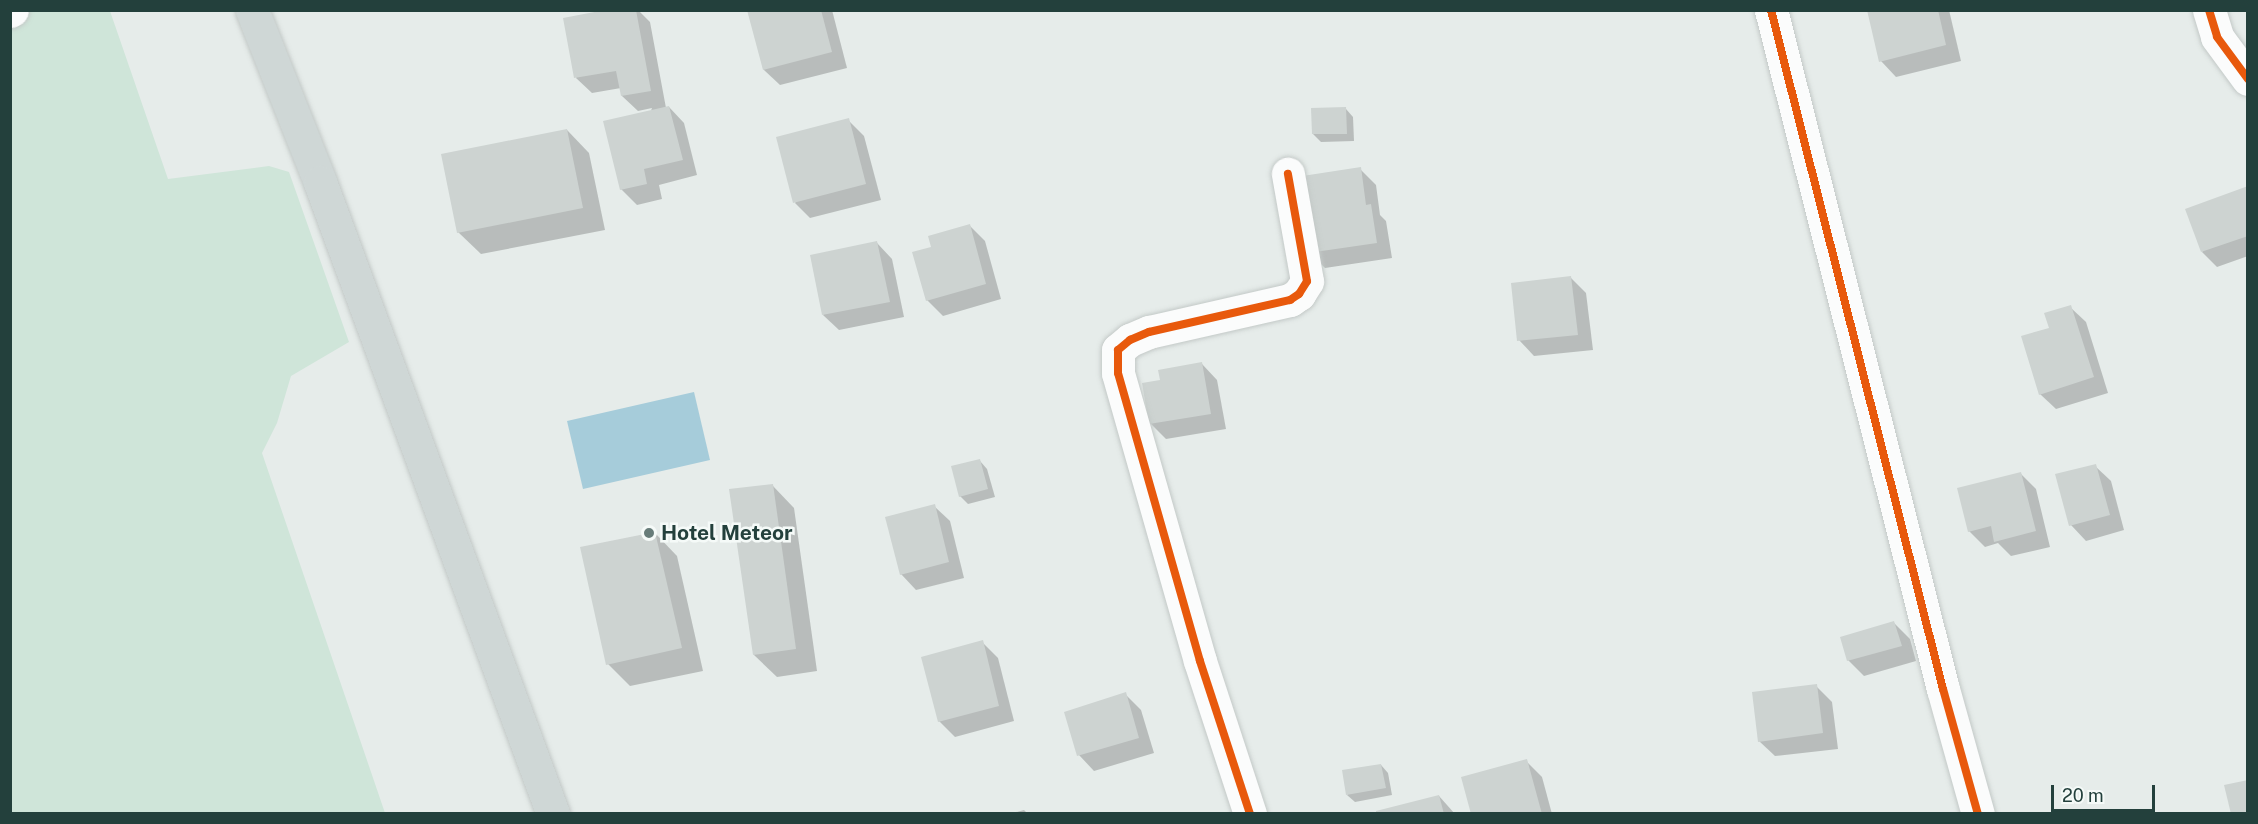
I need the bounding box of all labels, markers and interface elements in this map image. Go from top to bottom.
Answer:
place label: Hotel Meteor [661,520,793,546]
marker: Hotel Meteor [642,526,656,540]
scale bar [2054,773,2158,811]
text: 20 m [2062,785,2104,806]

